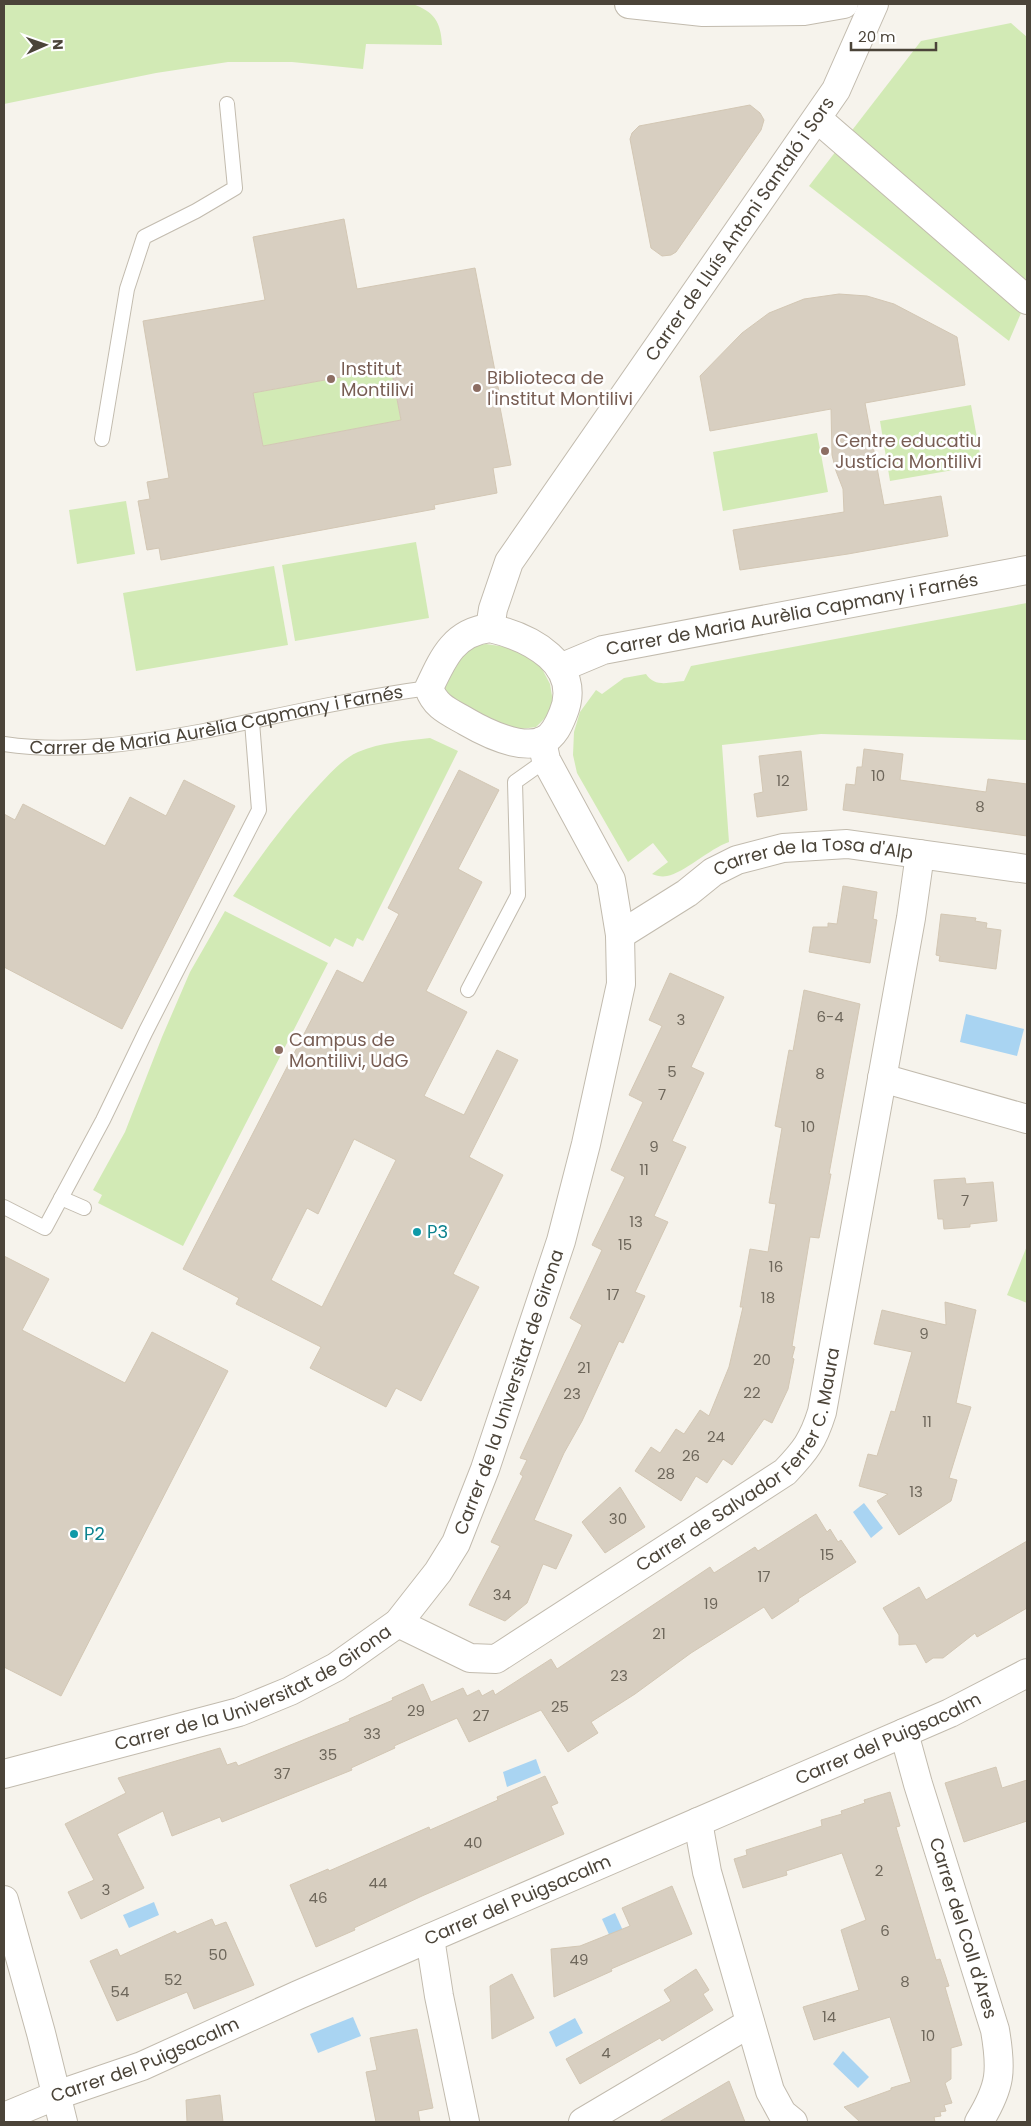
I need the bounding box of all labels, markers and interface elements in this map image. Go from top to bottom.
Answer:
north arrow [20,20,70,70]
scale bar [851,20,936,52]
text: 20 m [858,26,896,47]
text: N [48,39,68,50]
street label: Carrer de Lluís Antoni Santaló i Sors [639,91,840,366]
place label: Institut Montilivi [341,356,414,402]
place label: Biblioteca de l'institut Montilivi [487,365,633,411]
marker: Institut Montilivi [325,373,337,385]
marker: Biblioteca de l'institut Montilivi [471,382,483,394]
place label: Centre educatiu Justícia Montilivi [835,428,982,474]
marker: Centre educatiu Justícia Montilivi [819,445,831,457]
street label: Carrer de Maria Aurèlia Capmany i Farnés [604,566,980,661]
street label: Carrer de Maria Aurèlia Capmany i Farnés [29,679,405,760]
house number: 10 [871,765,885,786]
house number: 12 [776,770,790,791]
house number: 8 [975,796,985,817]
street label: Carrer de la Tosa d'Alp [709,831,915,882]
house number: 6-4 [816,1006,844,1027]
house number: 3 [677,1009,685,1030]
place label: Campus de Montilivi, UdG [289,1027,409,1073]
marker: Campus de Montilivi, UdG [273,1044,285,1056]
house number: 5 [667,1061,677,1082]
house number: 8 [815,1063,825,1084]
house number: 7 [658,1084,666,1105]
house number: 10 [801,1116,815,1137]
house number: 9 [649,1136,659,1157]
house number: 11 [639,1159,649,1180]
house number: 7 [961,1190,969,1211]
house number: 13 [629,1211,643,1232]
place label: P3 [427,1219,448,1244]
marker: P3 [411,1226,423,1238]
house number: 15 [618,1234,632,1255]
street label: Carrer de la Universitat de Girona [447,1246,569,1538]
house number: 16 [769,1256,783,1277]
house number: 17 [607,1284,620,1305]
house number: 18 [761,1287,775,1308]
house number: 9 [919,1323,929,1344]
street label: Carrer de Salvador Ferrer C. Maura [631,1345,845,1577]
house number: 20 [753,1349,771,1370]
house number: 21 [577,1357,591,1378]
house number: 22 [743,1382,761,1403]
house number: 23 [563,1383,581,1404]
house number: 11 [922,1411,932,1432]
house number: 24 [707,1426,725,1447]
house number: 26 [682,1445,700,1466]
house number: 28 [657,1463,675,1484]
house number: 13 [909,1481,923,1502]
house number: 30 [609,1508,627,1529]
place label: P2 [84,1521,105,1546]
marker: P2 [68,1528,80,1540]
house number: 15 [820,1544,834,1565]
house number: 17 [758,1566,771,1587]
house number: 34 [493,1584,511,1605]
house number: 19 [704,1593,718,1614]
street label: Carrer de la Universitat de Girona [112,1619,396,1756]
house number: 21 [652,1623,666,1644]
house number: 23 [610,1665,628,1686]
street label: Carrer del Puigsacalm [791,1686,985,1791]
house number: 25 [551,1696,569,1717]
house number: 29 [407,1700,425,1721]
house number: 27 [473,1705,489,1726]
house number: 33 [363,1723,381,1744]
house number: 35 [319,1744,337,1765]
house number: 37 [273,1763,291,1784]
house number: 40 [464,1832,482,1853]
street label: Carrer del Coll d'Ares [924,1834,1004,2022]
street label: Carrer del Puigsacalm [420,1848,615,1951]
house number: 2 [875,1860,883,1881]
house number: 44 [369,1872,387,1893]
house number: 3 [102,1879,110,1900]
house number: 46 [309,1887,327,1908]
house number: 6 [880,1920,890,1941]
house number: 50 [209,1944,227,1965]
house number: 49 [570,1949,588,1970]
house number: 52 [164,1969,182,1990]
house number: 8 [900,1971,910,1992]
house number: 54 [111,1981,129,2002]
house number: 14 [822,2006,836,2027]
street label: Carrer del Puigsacalm [47,2011,243,2108]
house number: 10 [921,2025,935,2046]
house number: 4 [601,2042,611,2063]

